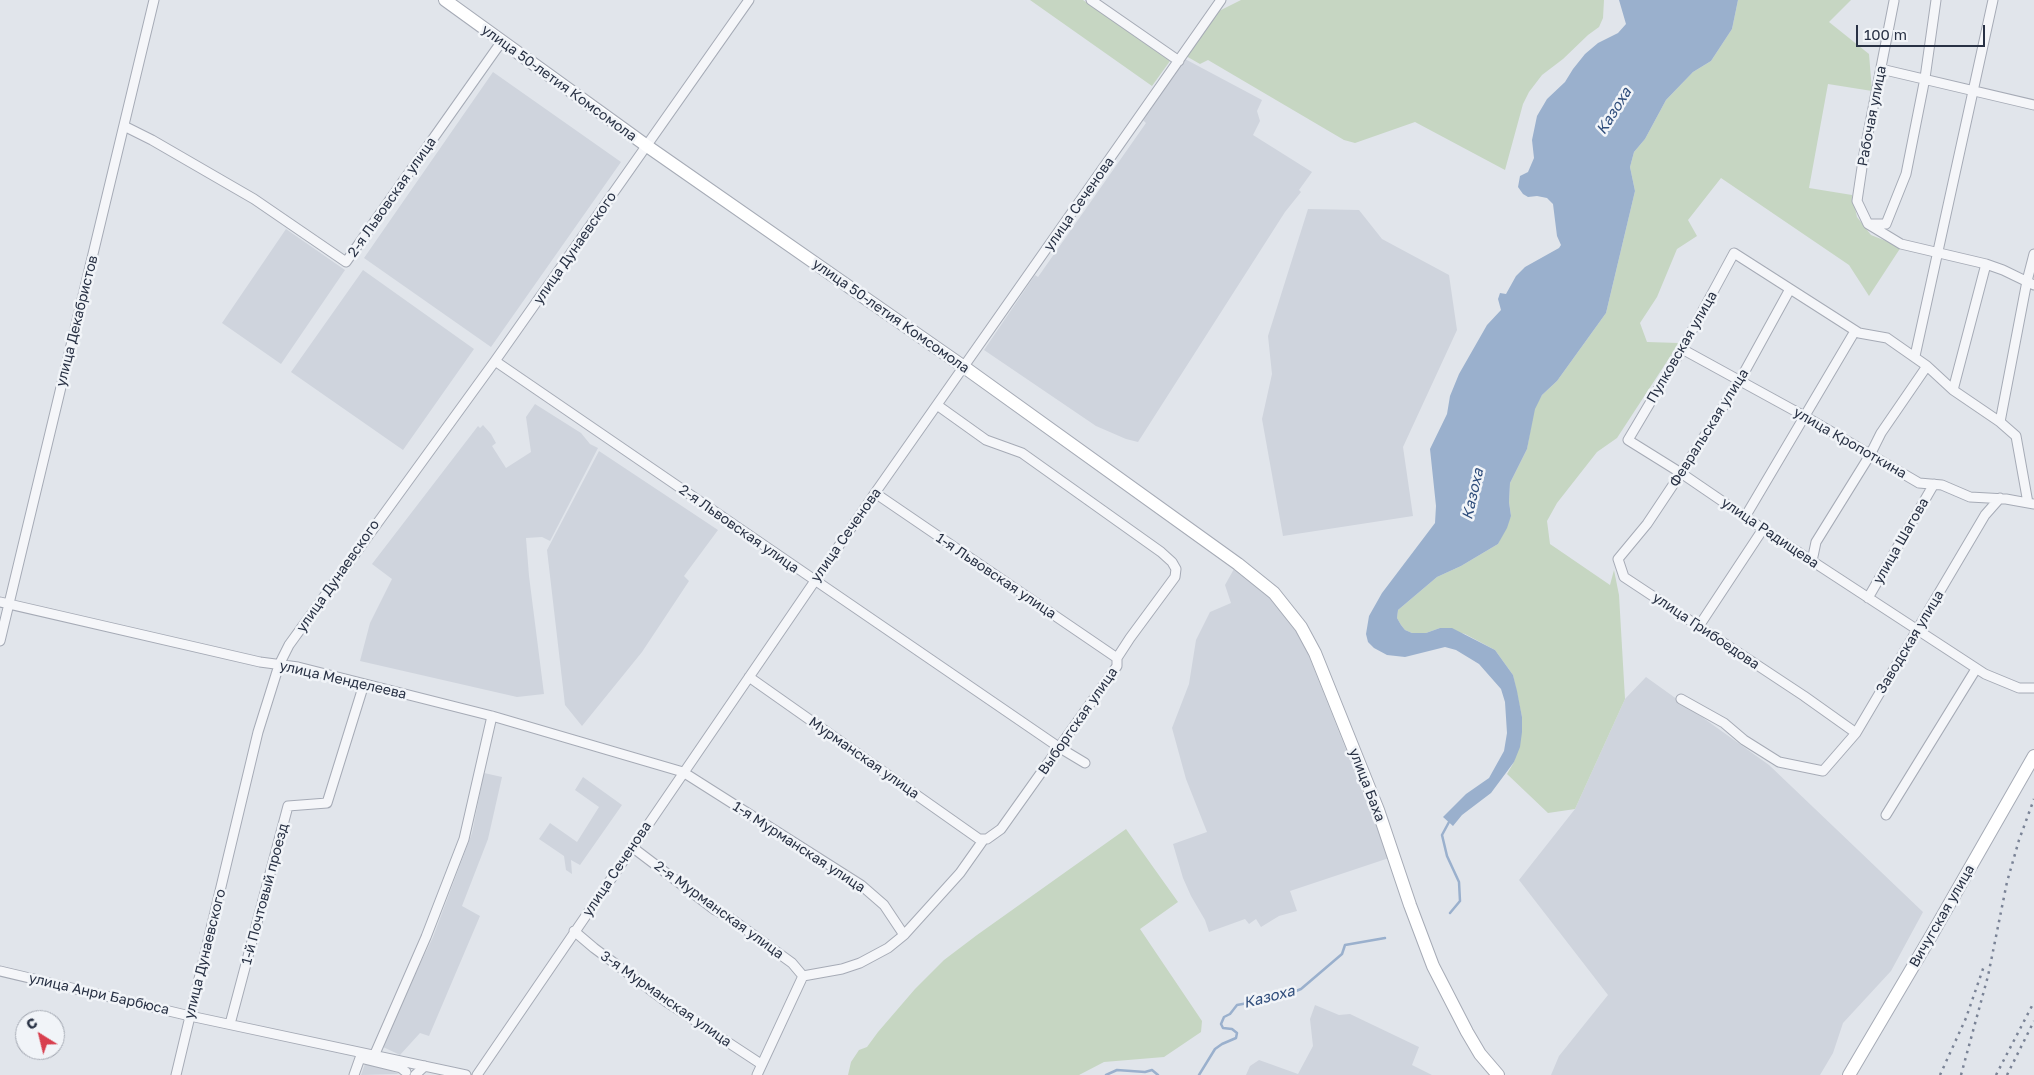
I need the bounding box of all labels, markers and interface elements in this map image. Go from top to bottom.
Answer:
scale bar [1859,15,1988,47]
street label: улица 50-летия Комсомола [478,21,640,145]
text: 100 m [1864,25,1907,43]
street label: Рабочая улица [1854,64,1890,168]
water label: Казоха [1593,84,1635,138]
street label: 2-я Львовская улица [344,134,440,260]
street label: улица Сеченова [1040,154,1118,254]
street label: улица Дунаевского [530,189,620,307]
street label: улица Декабристов [53,254,101,388]
street label: улица 50-летия Комсомола [809,255,973,377]
street label: Пулковская улица [1643,288,1721,406]
street label: Февральская улица [1666,366,1752,490]
street label: улица Кропоткина [1790,404,1910,482]
water label: Казоха [1458,467,1488,521]
street label: 2-я Львовская улица [676,481,802,577]
street label: улица Сеченова [807,485,885,585]
street label: улица Радищева [1718,494,1822,572]
street label: улица Шагова [1870,495,1932,587]
street label: улица Дунаевского [293,517,383,635]
street label: 1-я Львовская улица [933,530,1059,622]
street label: Заводская улица [1873,587,1947,697]
street label: улица Грибоедова [1649,589,1763,673]
street label: улица Менделеева [278,657,408,703]
street label: Выборгская улица [1035,664,1121,778]
street label: Мурманская улица [806,714,922,802]
street label: улица Баха [1345,746,1389,824]
street label: 1-я Мурманская улица [730,798,868,896]
street label: улица Сеченова [579,818,655,920]
street label: 1-й Почтовый проезд [238,822,292,966]
street label: 2-я Мурманская улица [651,857,787,963]
street label: Вичугская улица [1906,862,1978,970]
street label: улица Дунаевского [181,887,229,1021]
street label: 3-я Мурманская улица [597,947,735,1051]
street label: улица Анри Барбюса [27,970,171,1018]
water label: Казоха [1242,982,1296,1012]
north arrow [15,1010,65,1060]
text: С [22,1013,40,1033]

